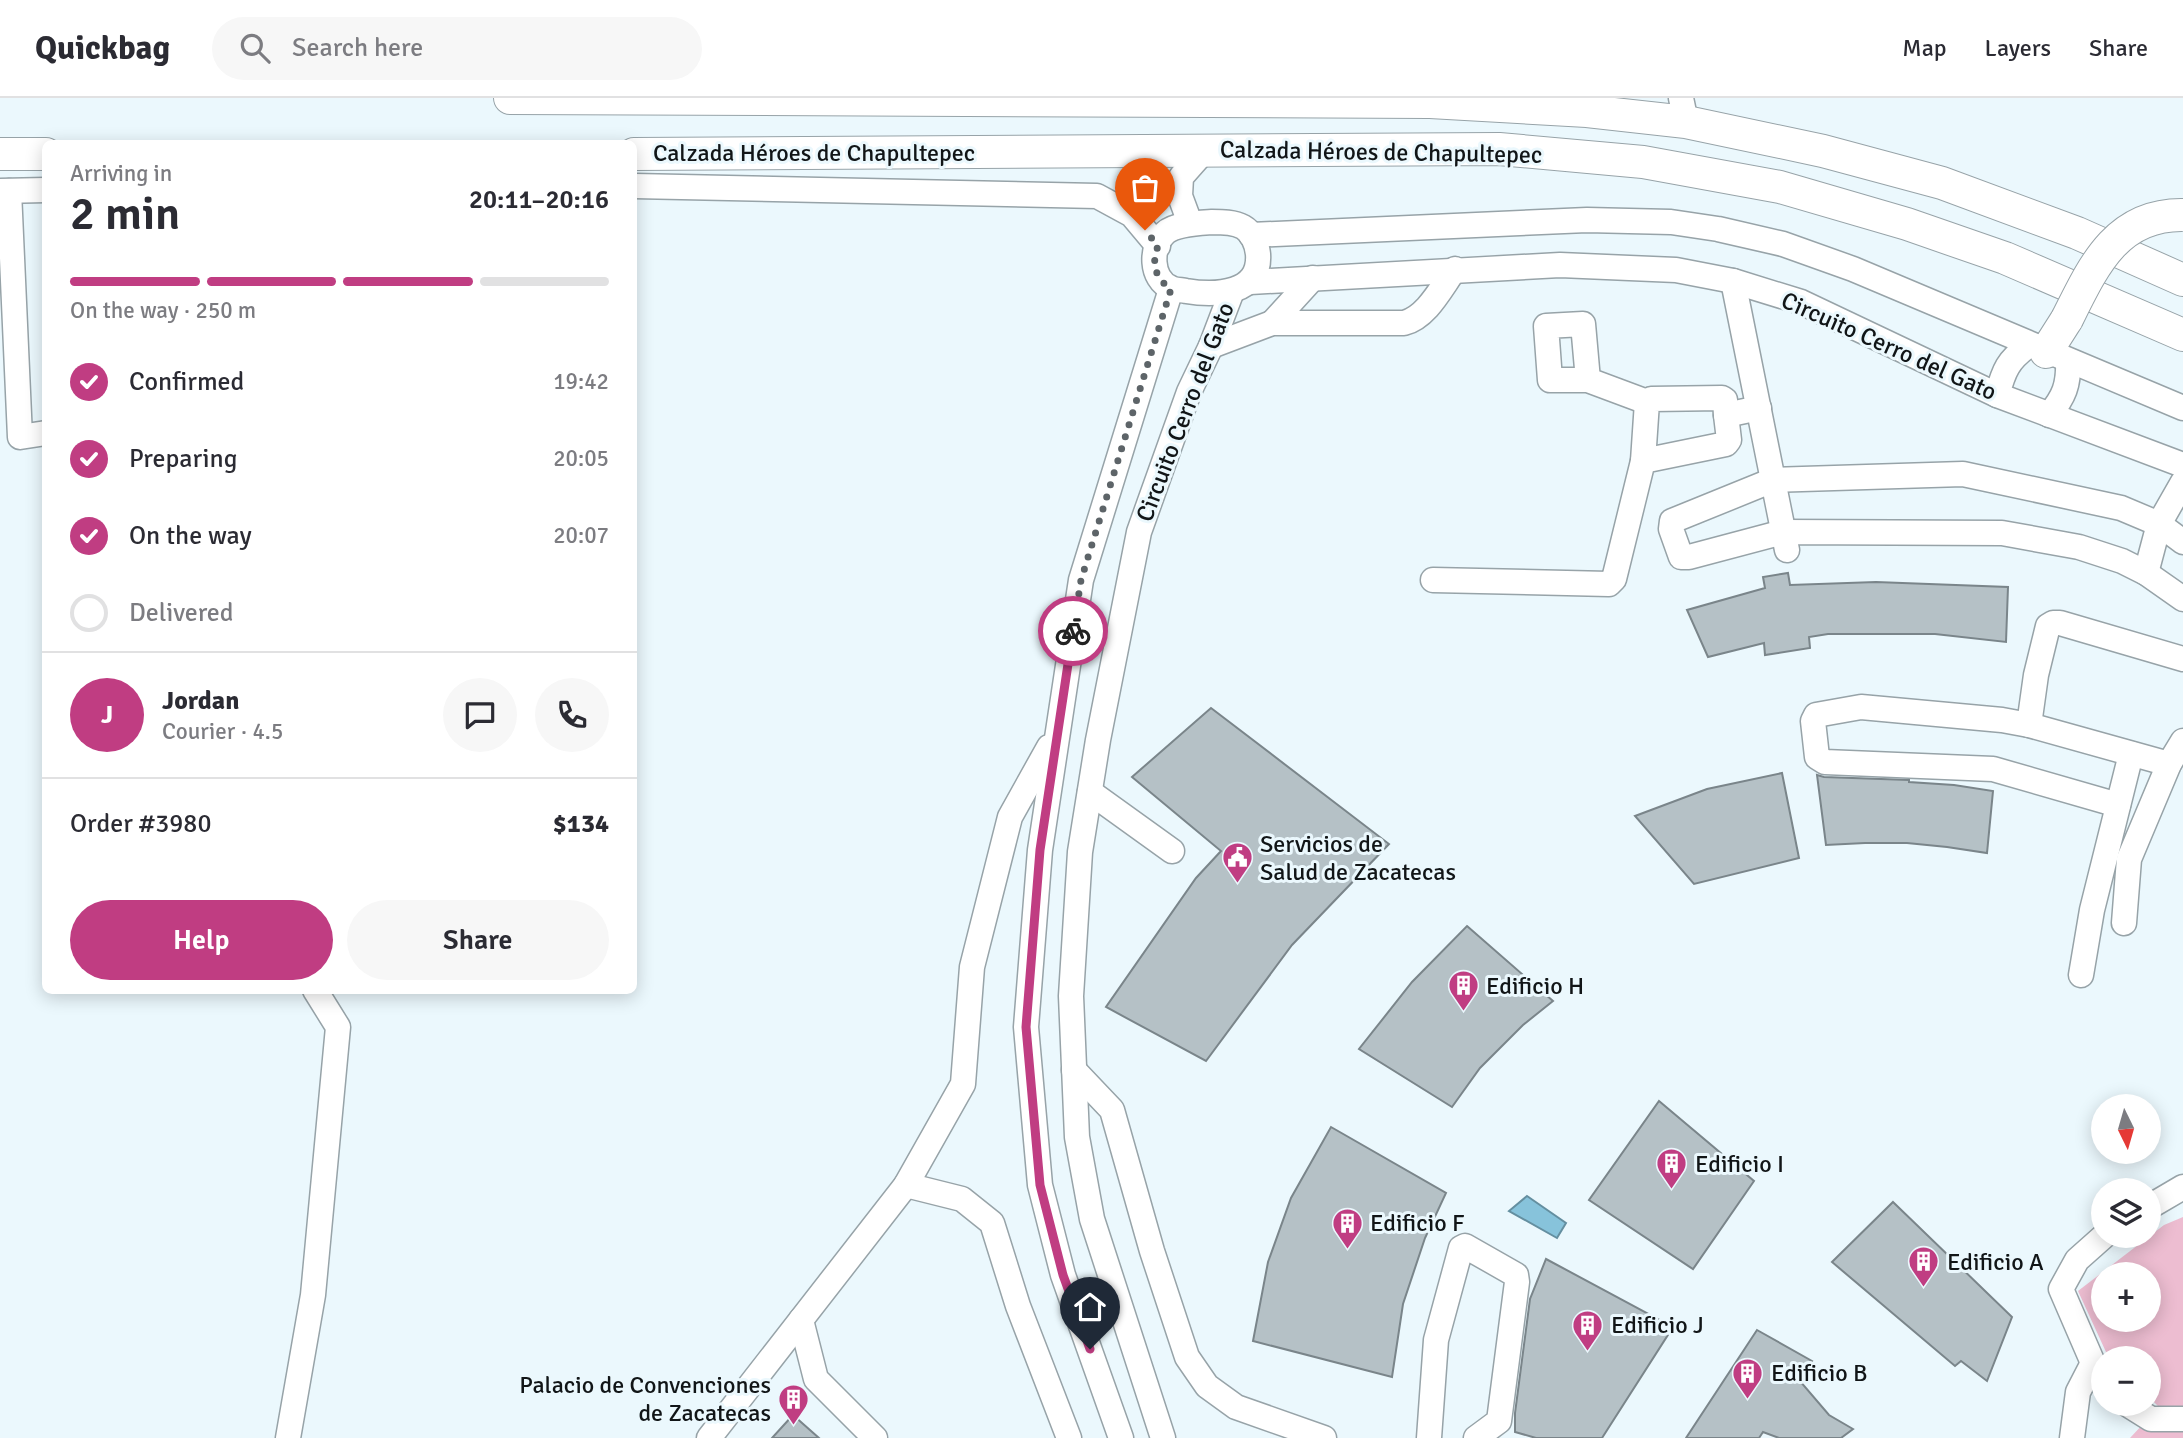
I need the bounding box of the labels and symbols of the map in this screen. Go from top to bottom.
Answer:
street label: Calzada Héroes de Chapultepec [1220,134,1542,170]
street label: Calzada Héroes de Chapultepec [653,138,975,168]
pin [1115,158,1175,230]
street label: Circuito Cerro del Gato [1777,285,2001,407]
street label: Circuito Cerro del Gato [1129,298,1241,526]
courier [1038,596,1108,666]
place label: Servicios de Salud de Zacatecas [1260,829,1456,887]
public building icon: Servicios de Salud de Zacatecas [1220,841,1254,885]
building icon: Edificio H [1446,969,1480,1013]
place label: Edificio H [1486,971,1584,1001]
north arrow [2091,1094,2161,1164]
building icon: Edificio I [1655,1147,1689,1191]
place label: Edificio I [1695,1149,1784,1179]
building icon: Edificio F [1330,1206,1364,1250]
place label: Edificio F [1370,1208,1465,1238]
building icon: Edificio A [1907,1245,1941,1289]
place label: Edificio A [1947,1247,2044,1277]
pin [1060,1277,1120,1349]
building icon: Edificio J [1571,1308,1605,1352]
place label: Edificio J [1611,1310,1704,1340]
building icon: Edificio B [1731,1356,1765,1400]
place label: Edificio B [1771,1358,1868,1388]
place label: Palacio de Convenciones de Zacatecas [519,1370,771,1428]
building icon: Palacio de Convenciones de Zacatecas [777,1382,811,1426]

